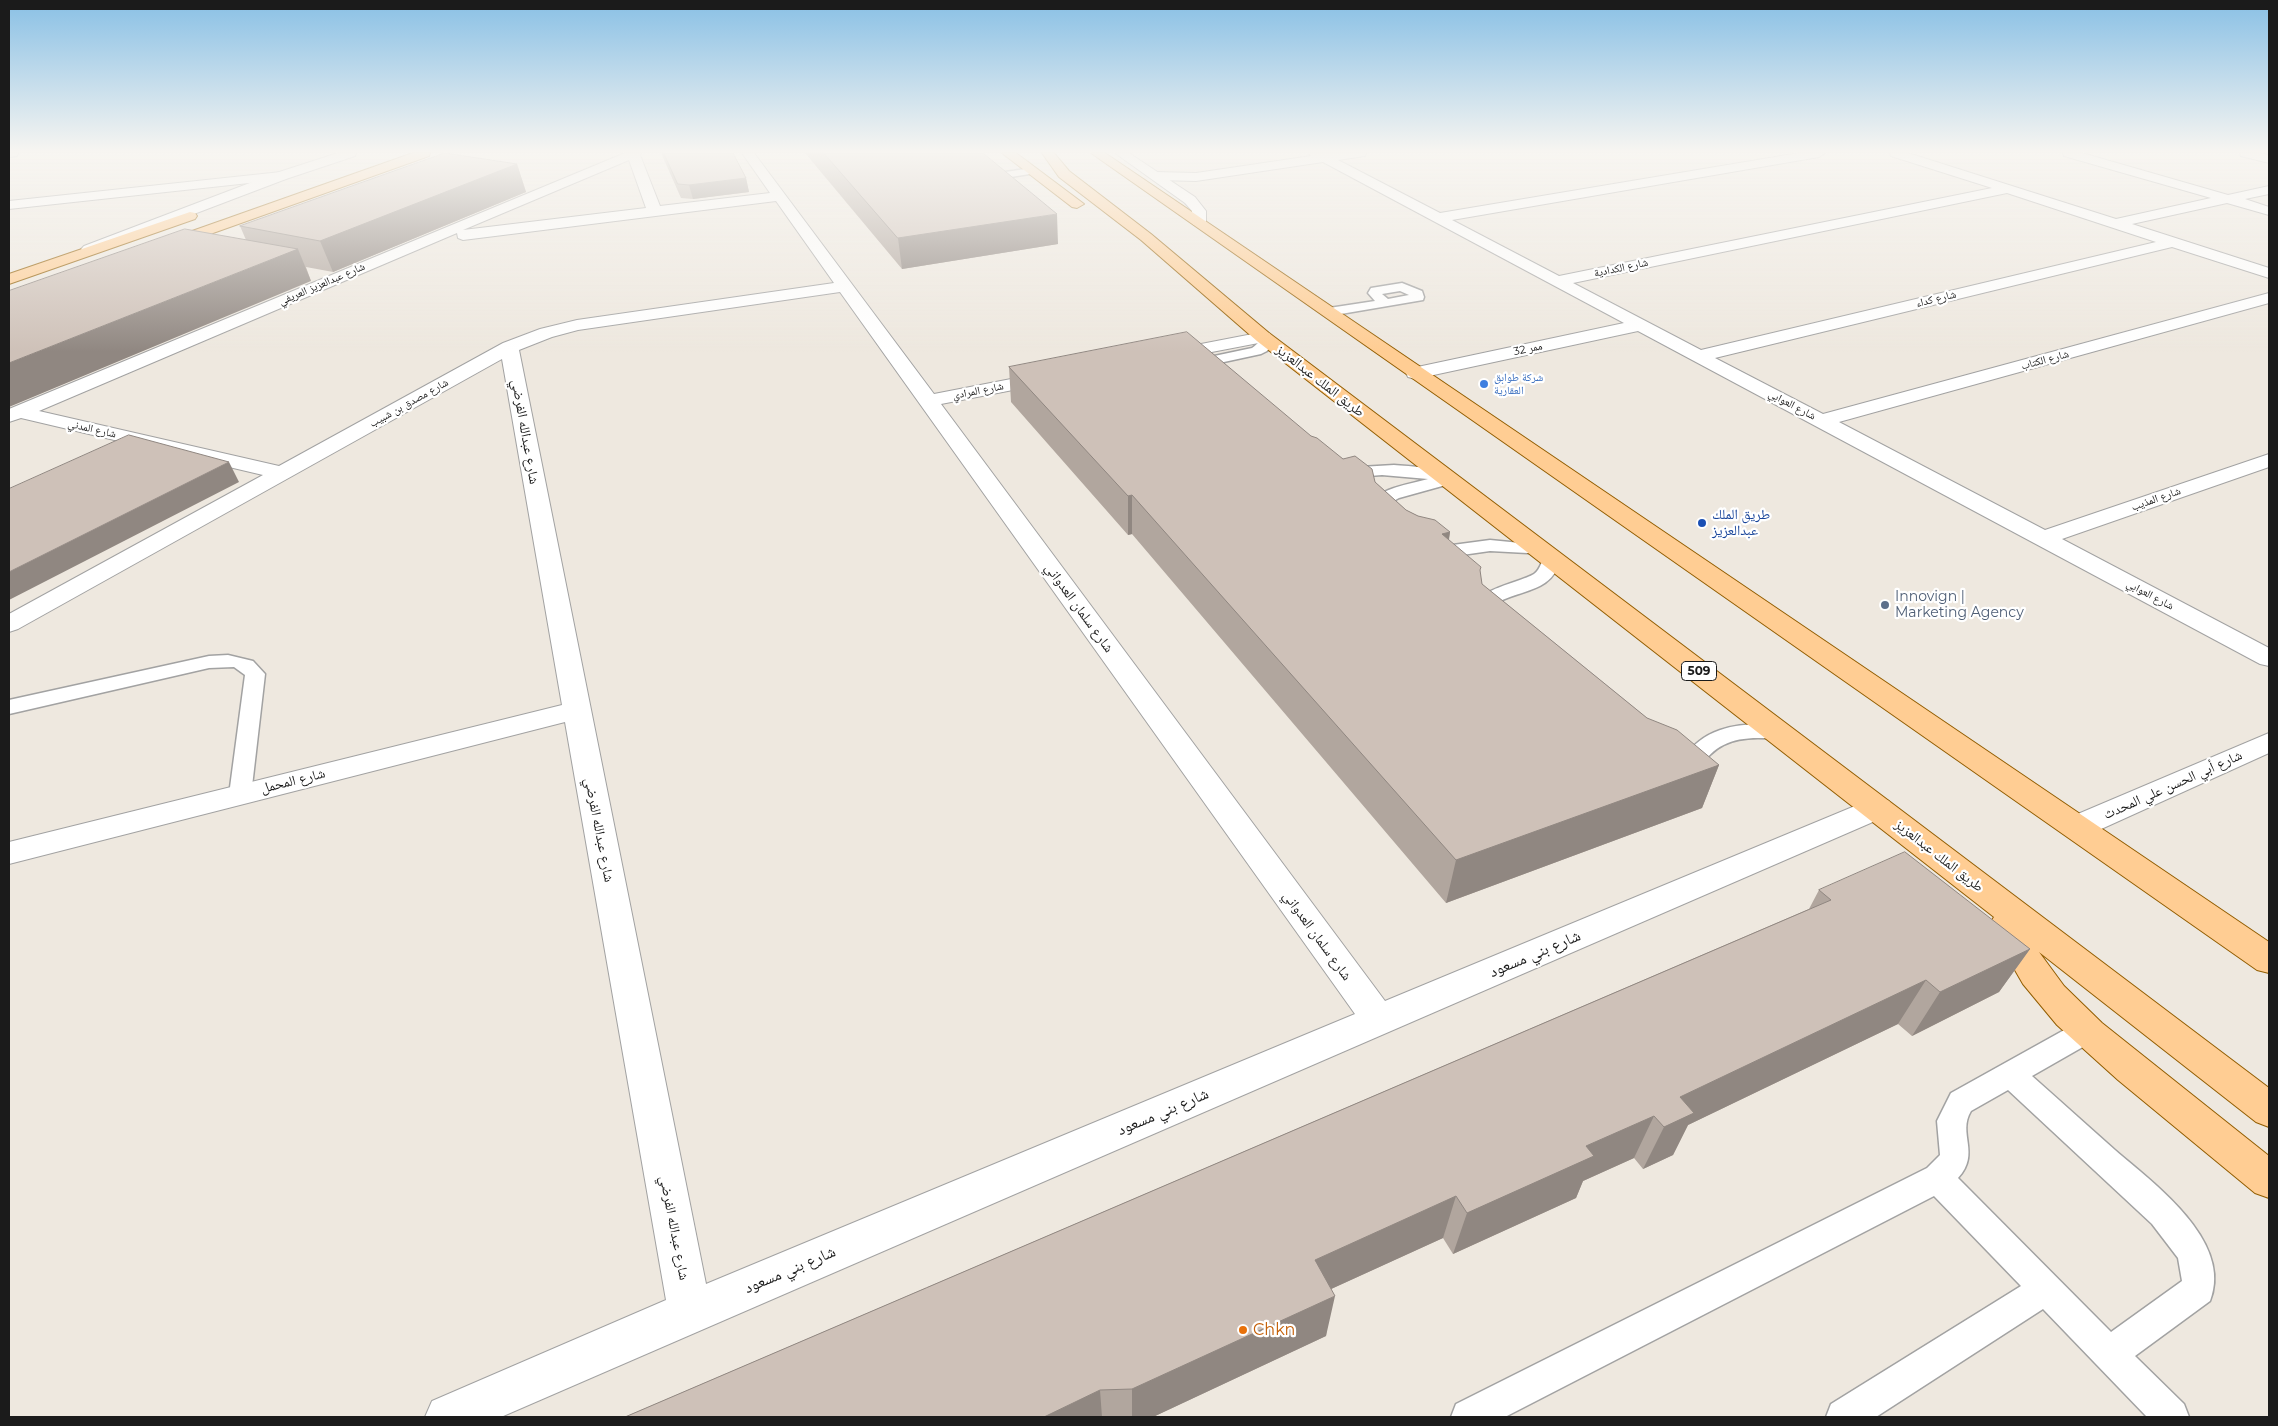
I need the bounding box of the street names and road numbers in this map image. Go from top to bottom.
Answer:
street label: شارع الكدادية [1593,256,1649,280]
street label: شارع عبدالعزيز العريفي [277,260,367,308]
street label: شارع كداء [1915,288,1957,310]
street label: ممر 32 [1512,340,1544,358]
street label: طريق الملك عبدالعزيز [1272,341,1368,421]
street label: شارع الكتاب [2020,347,2070,373]
street label: شارع مصدق بن شبيب [367,376,451,430]
street label: شارع عبدالله الفرضي [508,378,542,486]
street label: شارع المرادي [951,380,1005,402]
street label: شارع العوابي [1766,387,1818,423]
street label: شارع المدني [67,417,117,441]
street label: شارع المذيب [2130,484,2182,514]
street label: شارع سلمان العدواني [1041,560,1117,656]
street label: شارع العوابي [2124,577,2176,613]
road number: 509 [1682,661,1716,680]
street label: شارع أبي الحسن علي المحدث [2101,747,2245,823]
street label: شارع المحمل [259,765,327,797]
street label: شارع عبدالله الفرضي [581,776,617,884]
street label: طريق الملك عبدالعزيز [1891,816,1987,896]
street label: شارع سلمان العدواني [1279,888,1355,984]
street label: شارع بني مسعود [1486,926,1584,982]
street label: شارع بني مسعود [1114,1084,1212,1140]
street label: شارع عبدالله الفرضي [656,1174,692,1282]
street label: شارع بني مسعود [741,1242,839,1298]

